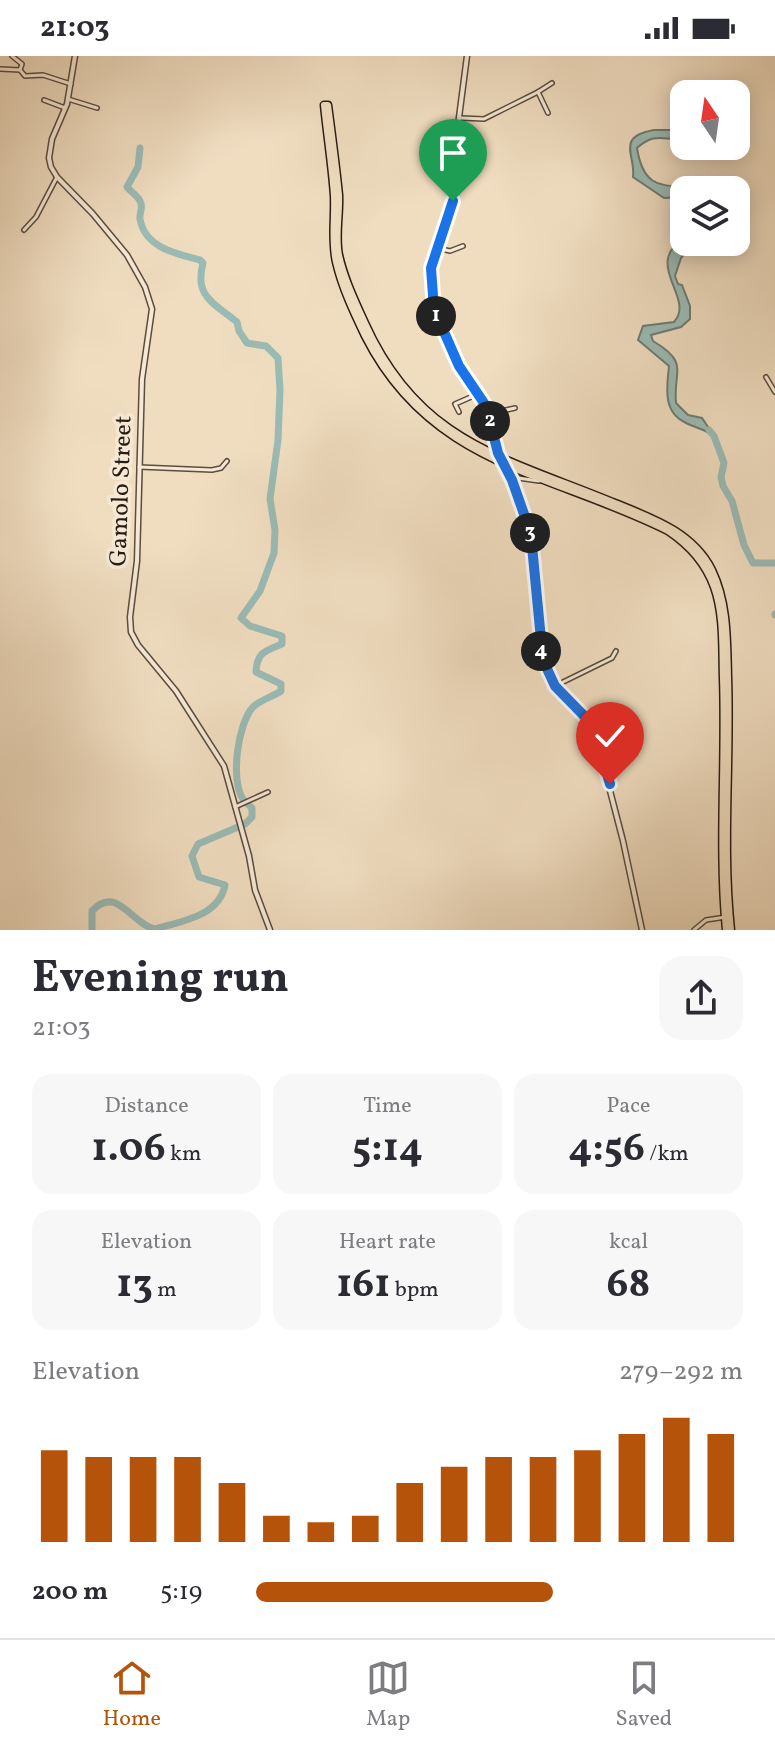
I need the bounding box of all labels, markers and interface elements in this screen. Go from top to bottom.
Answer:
text: 21:03 [40,7,110,49]
north arrow [670,80,750,160]
map controls [670,80,750,256]
pin [419,119,487,201]
icon: arrive [431,131,475,175]
button: layers [670,176,750,256]
pin: 1 [416,296,456,336]
text: 1 [432,300,440,331]
pin: 2 [470,401,510,441]
text: 2 [484,405,496,436]
street label: Gamolo Street [102,415,142,567]
pin: 3 [510,513,550,553]
text: 3 [524,517,536,548]
pin: 4 [521,631,561,671]
text: 4 [534,635,548,666]
pin [576,702,644,784]
icon: check [588,714,632,758]
text: Evening run [32,949,289,1010]
button: share [659,956,743,1040]
text: 21:03 [32,1010,90,1046]
text: Distance [104,1091,189,1122]
text: Time [363,1091,412,1122]
text: Pace [606,1091,651,1122]
text: 1.06 [91,1122,166,1178]
text: 5:14 [352,1122,423,1178]
text: 4:56 [568,1122,645,1178]
text: km [166,1139,202,1170]
text: /km [645,1139,689,1170]
text: Elevation [101,1227,192,1258]
text: Heart rate [339,1227,436,1258]
text: kcal [609,1227,648,1258]
text: 13 [116,1258,153,1314]
text: 161 [336,1258,390,1314]
text: 68 [607,1258,650,1314]
text: m [153,1275,177,1306]
text: bpm [390,1275,439,1306]
text: Elevation [32,1354,140,1390]
text: 279–292 m [619,1354,743,1390]
text: 200 m [32,1574,108,1610]
text: 5:19 [160,1574,202,1610]
tab: Home [103,1656,161,1735]
tab: Map [366,1656,410,1735]
tab: Saved [616,1656,672,1735]

